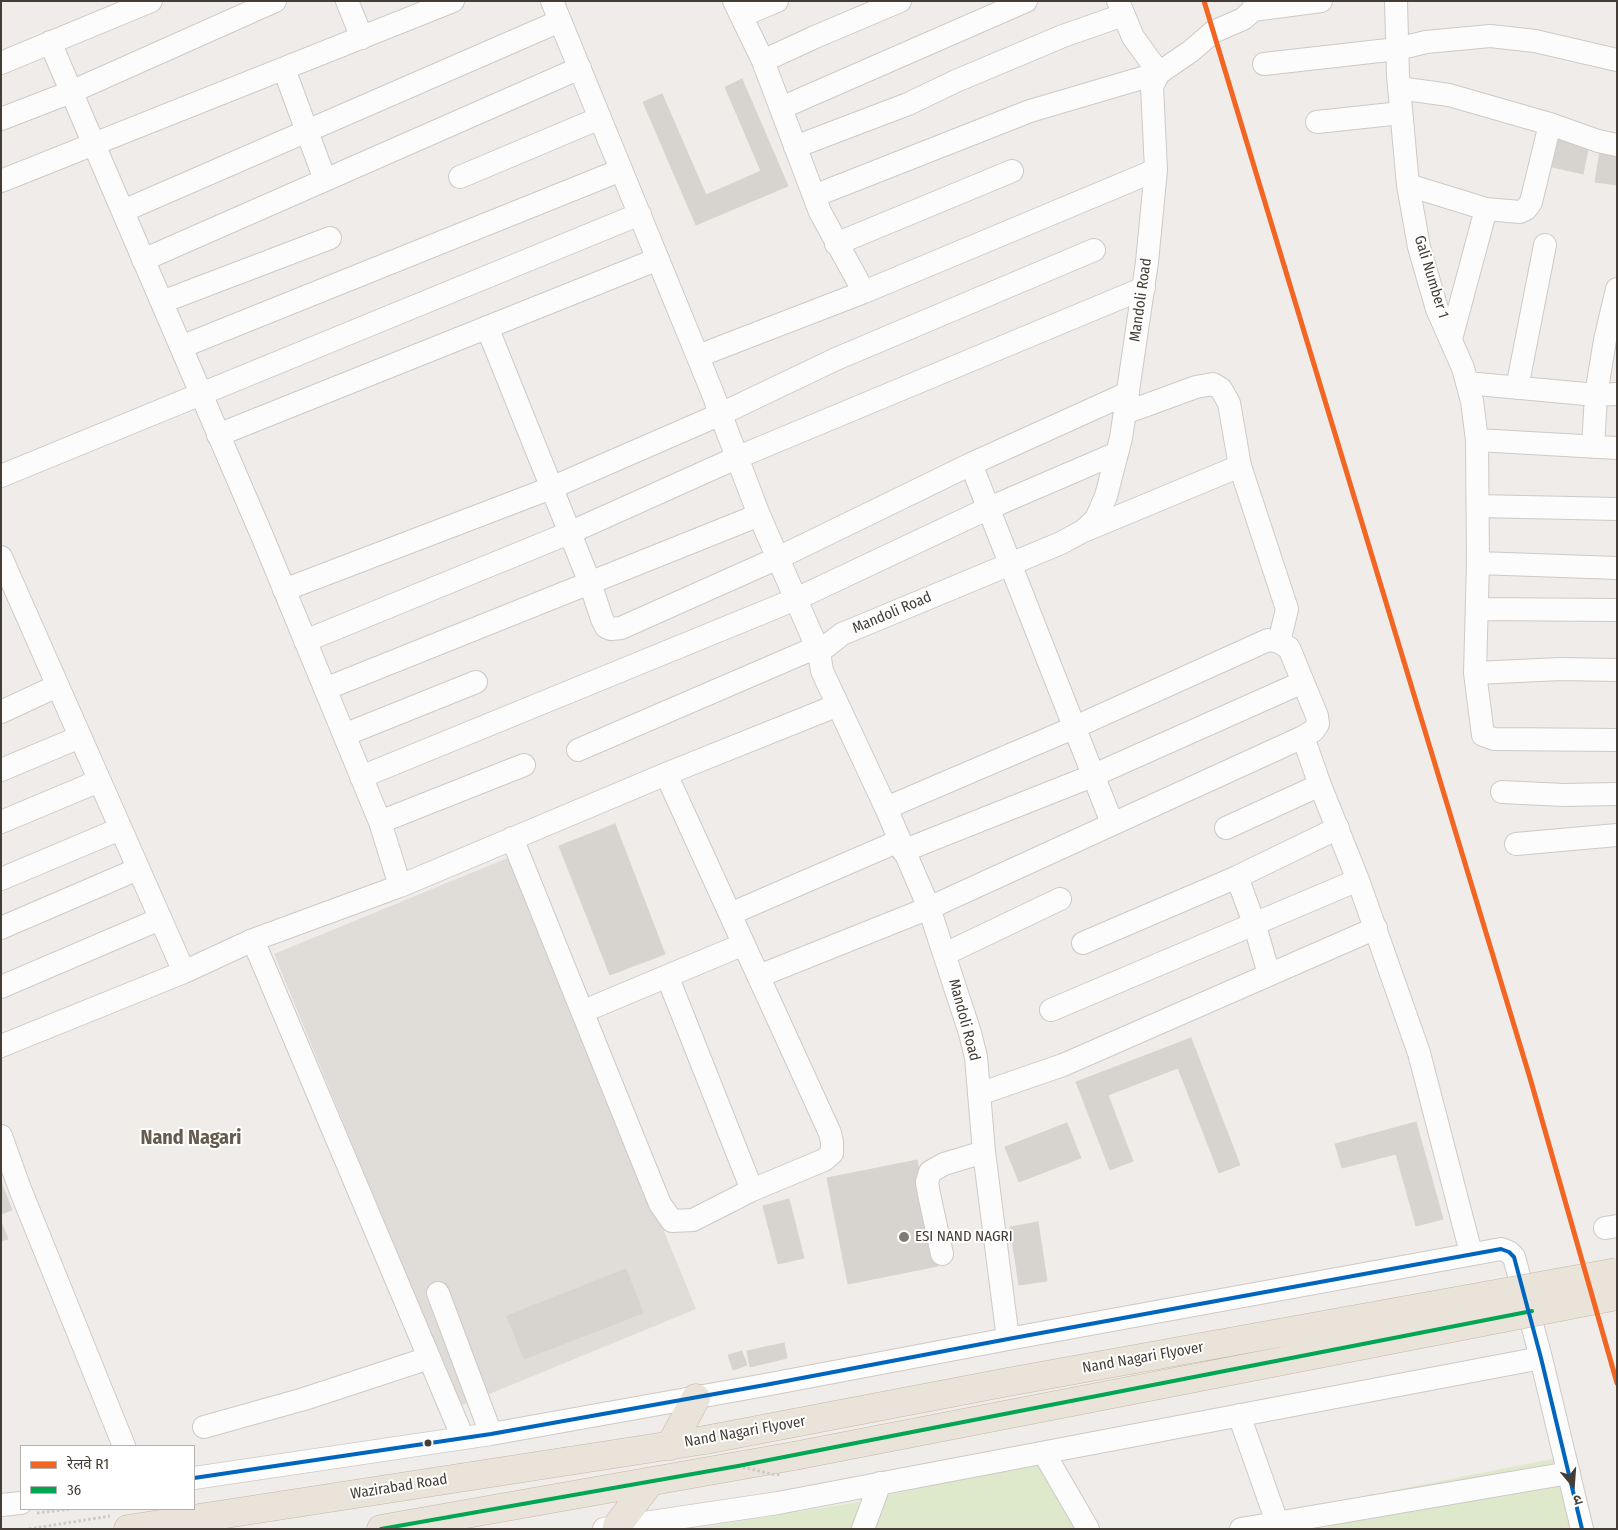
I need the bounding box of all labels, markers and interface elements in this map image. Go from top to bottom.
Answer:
street label: Gali Number 1 [1410,233,1452,321]
street label: Mandoli Road [1126,257,1156,343]
street label: Mandoli Road [850,588,934,638]
street label: Mandoli Road [944,977,984,1063]
district label: Nand Nagari [140,1126,242,1150]
place label: ESI NAND NAGRI [915,1228,1013,1246]
marker: ESI NAND NAGRI [897,1230,911,1244]
street label: Nand Nagari Flyover [1081,1338,1205,1378]
street label: Nand Nagari Flyover [683,1412,807,1452]
unlabelled marker [423,1438,433,1448]
legend [20,1445,195,1510]
text: रेलवे R1 [67,1455,109,1473]
north arrow [1548,1460,1598,1510]
street label: Wazirabad Road [349,1470,449,1504]
text: 36 [67,1481,81,1499]
text: उ [1571,1490,1584,1509]

